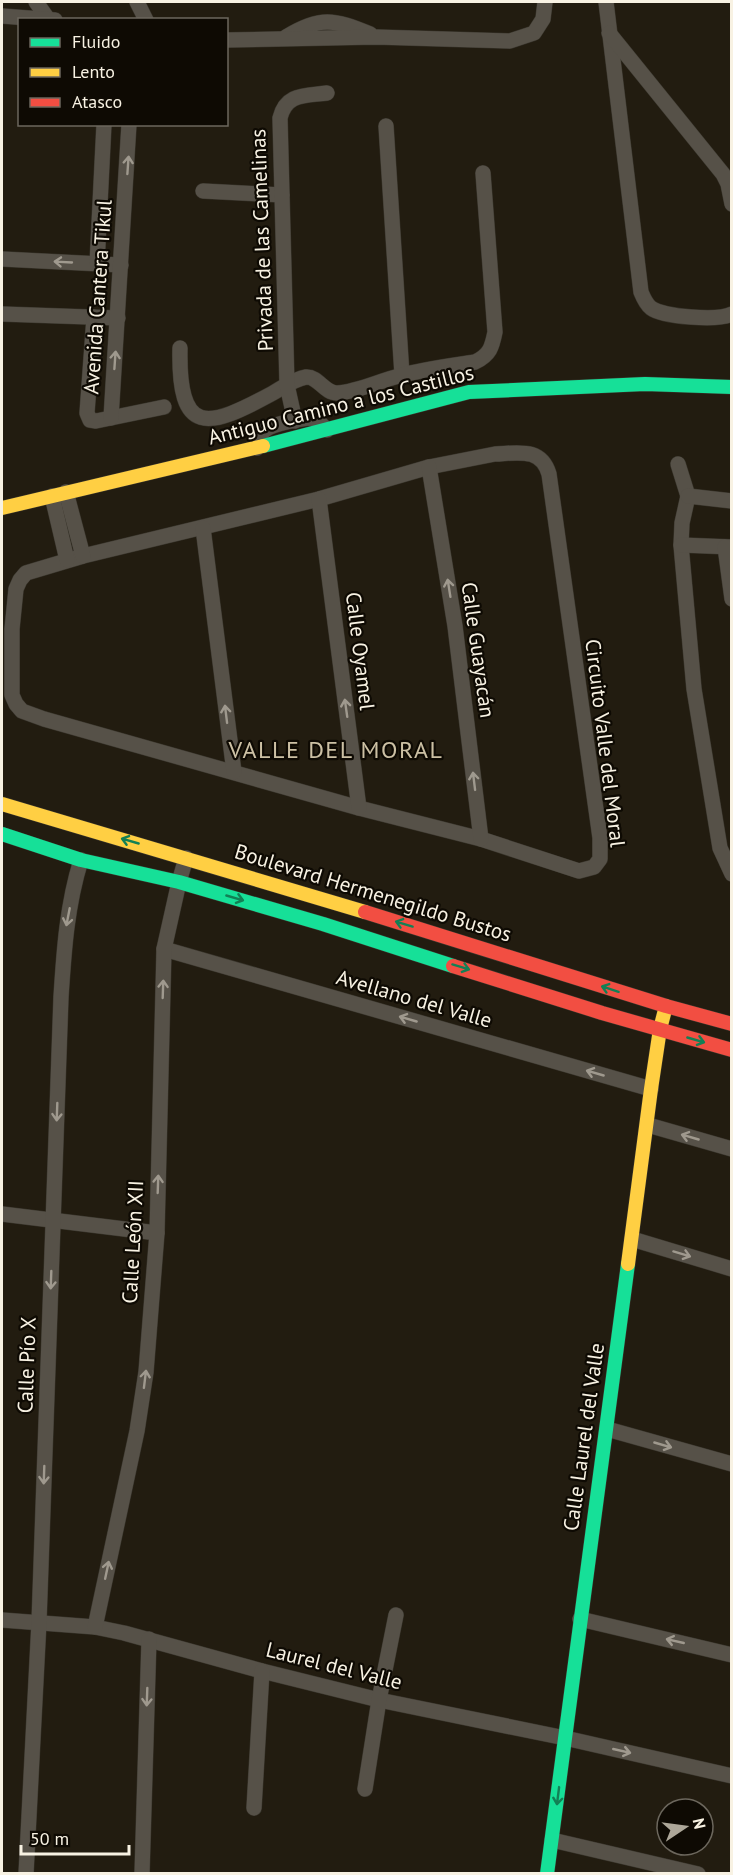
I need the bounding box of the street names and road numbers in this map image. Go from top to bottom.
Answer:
street label: Privada de las Camelinas [244,128,279,352]
street label: Avenida Cantera Tikul [77,199,118,395]
street label: Antiguo Camino a los Castillos [205,358,477,451]
street label: Calle Guayacán [456,580,501,720]
street label: Calle Oyamel [340,590,381,711]
street label: Circuito Valle del Moral [579,637,632,848]
street label: Boulevard Hermenegildo Bustos [232,838,515,948]
street label: Avellano del Valle [333,963,495,1034]
street label: Calle León XII [116,1180,149,1304]
street label: Calle Pío X [11,1316,42,1414]
street label: Calle Laurel del Valle [557,1341,610,1533]
street label: Laurel del Valle [263,1636,405,1695]

